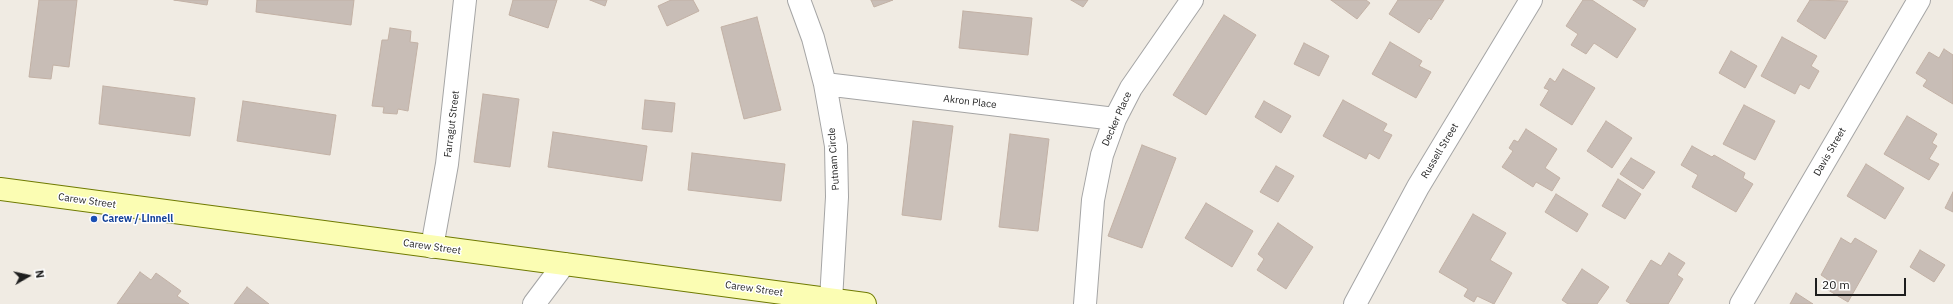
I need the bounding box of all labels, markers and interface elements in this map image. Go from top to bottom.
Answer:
street label: Farragut Street [442,90,462,158]
street label: Decker Place [1100,90,1134,148]
street label: Akron Place [943,93,997,111]
street label: Russell Street [1419,121,1461,181]
street label: Davis Street [1811,126,1849,178]
street label: Putnam Circle [826,127,842,191]
street label: Carew Street [57,191,117,211]
place label: Carew / Linnell [102,213,173,225]
marker: Carew / Linnell [89,214,99,224]
street label: Carew Street [402,237,462,257]
north arrow [8,256,48,296]
text: N [32,269,47,279]
scale bar [1817,270,1908,296]
text: 20 m [1822,277,1850,292]
street label: Carew Street [724,279,784,299]

